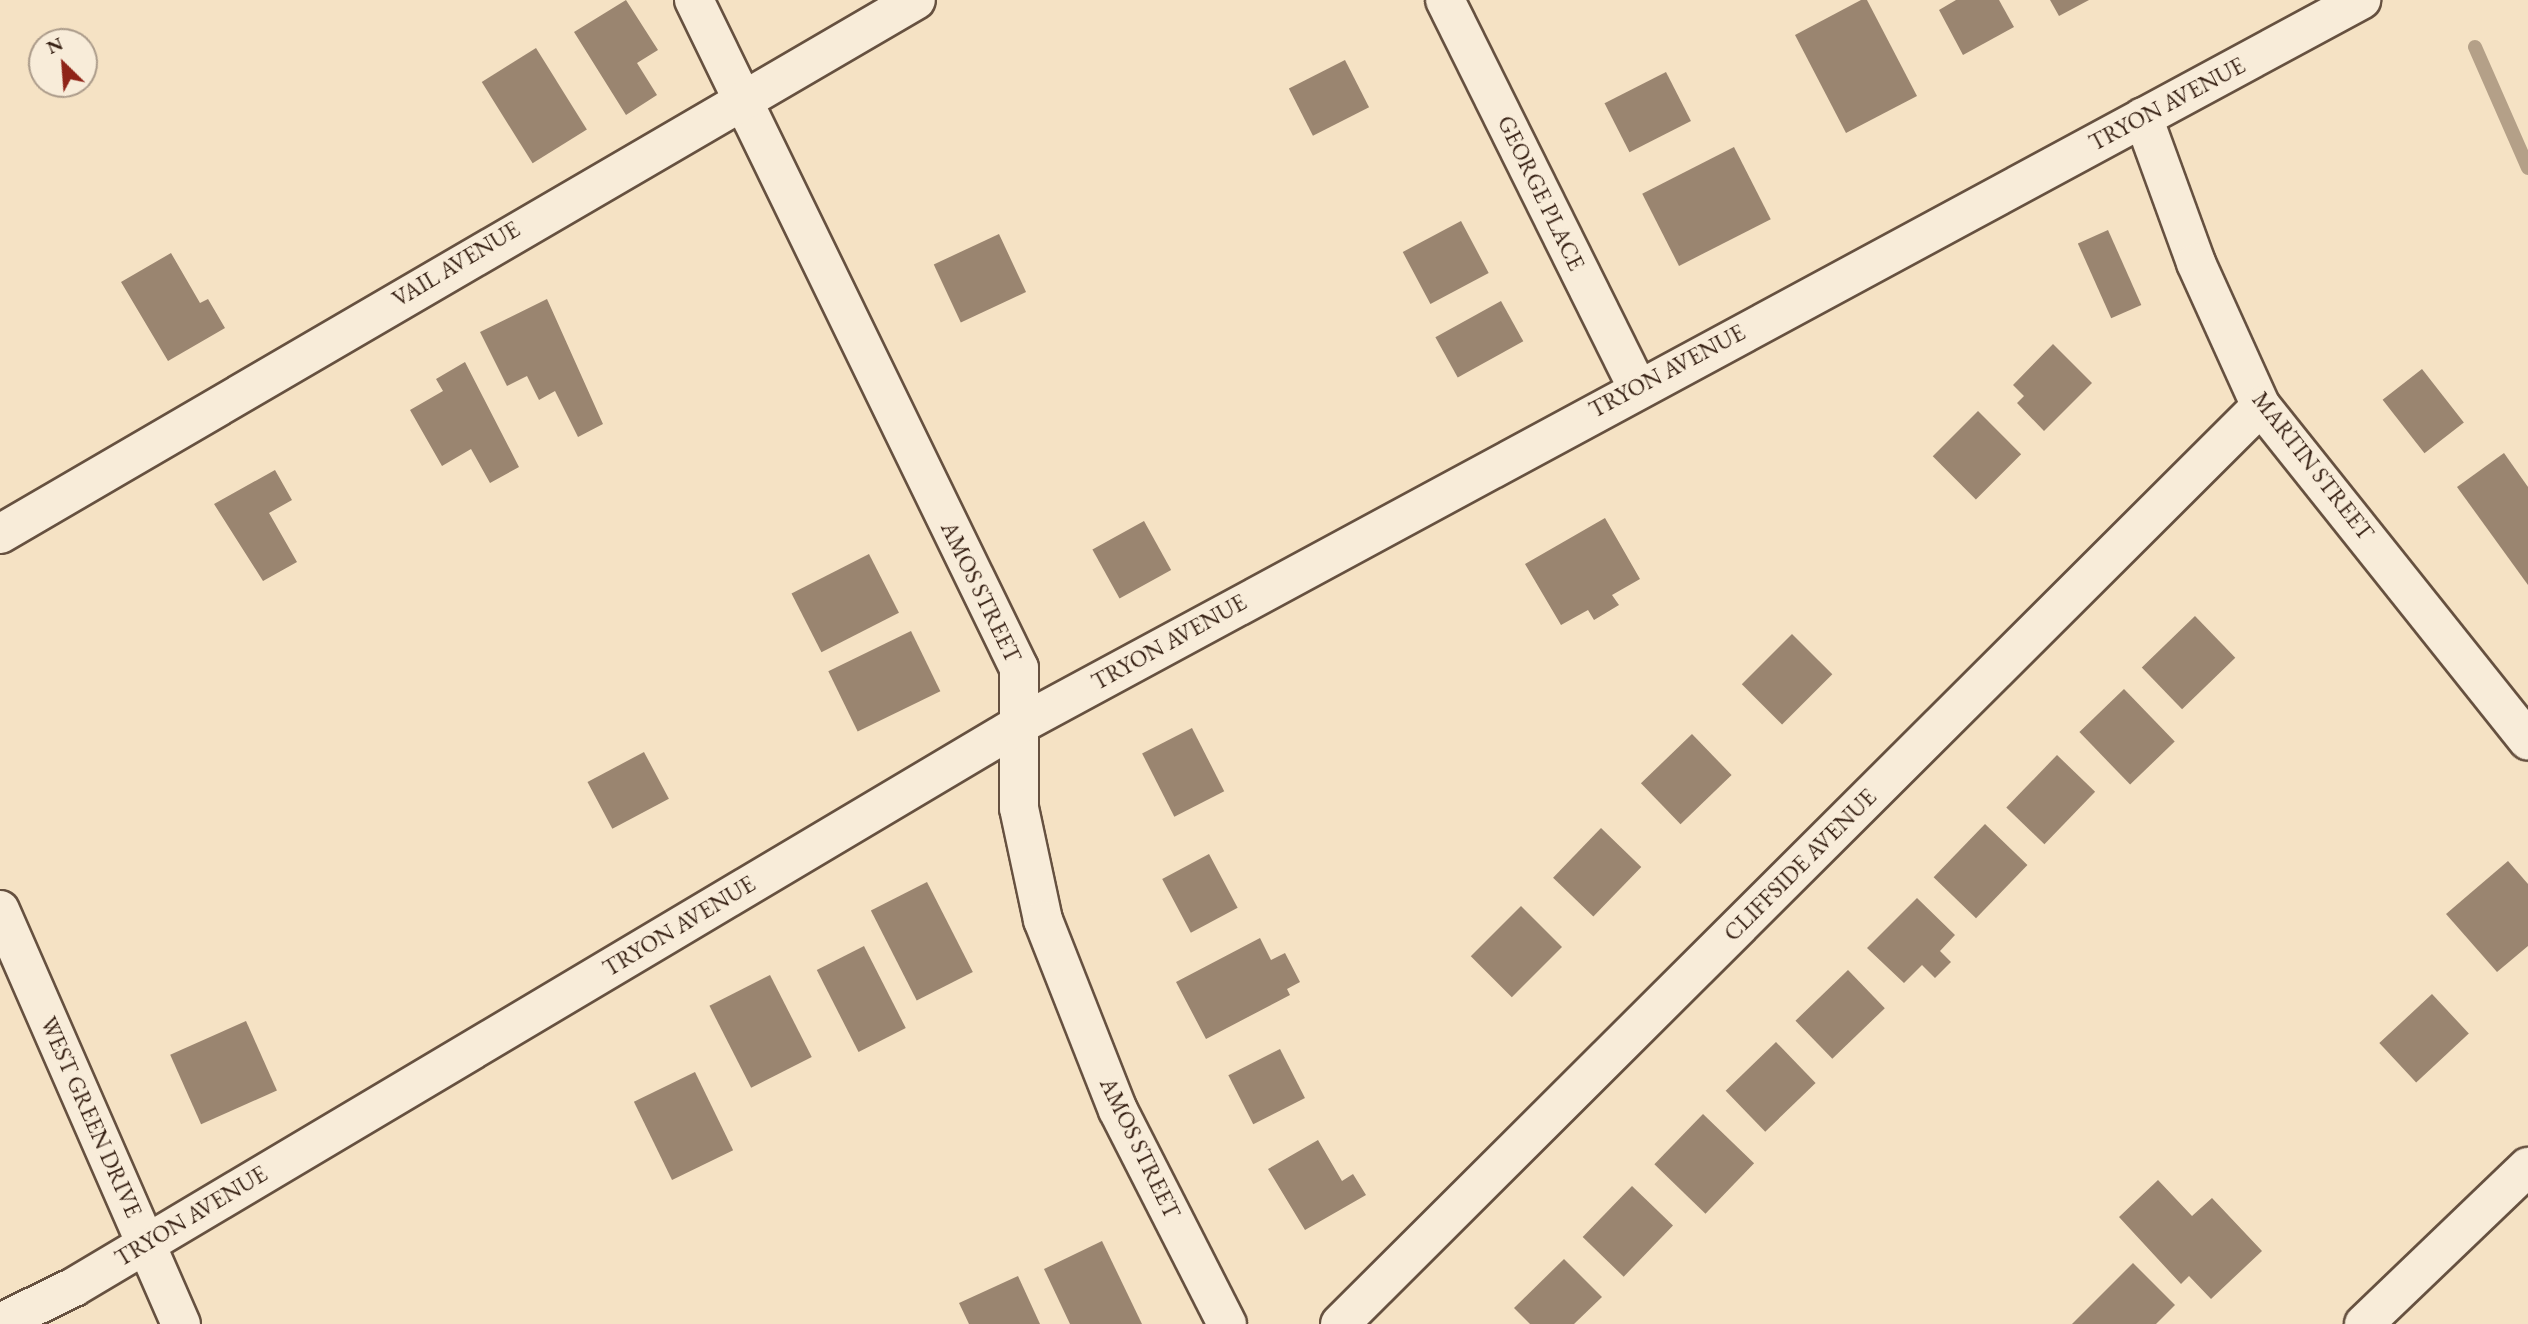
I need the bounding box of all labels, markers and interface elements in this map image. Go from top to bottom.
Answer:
north arrow [28,28,98,98]
text: N [43,31,67,60]
street label: TRYON AVENUE [2084,51,2250,157]
street label: GEORGE PLACE [1492,111,1590,275]
street label: VAIL AVENUE [387,215,525,313]
street label: TRYON AVENUE [1584,318,1750,424]
street label: MARTIN STREET [2247,386,2379,546]
street label: AMOS STREET [935,517,1027,667]
street label: TRYON AVENUE [1087,588,1251,696]
street label: CLIFFSIDE AVENUE [1718,783,1882,947]
street label: TRYON AVENUE [598,870,760,982]
street label: WEST GREEN DRIVE [34,1012,148,1222]
street label: AMOS STREET [1094,1073,1186,1223]
street label: TRYON AVENUE [110,1160,272,1272]

